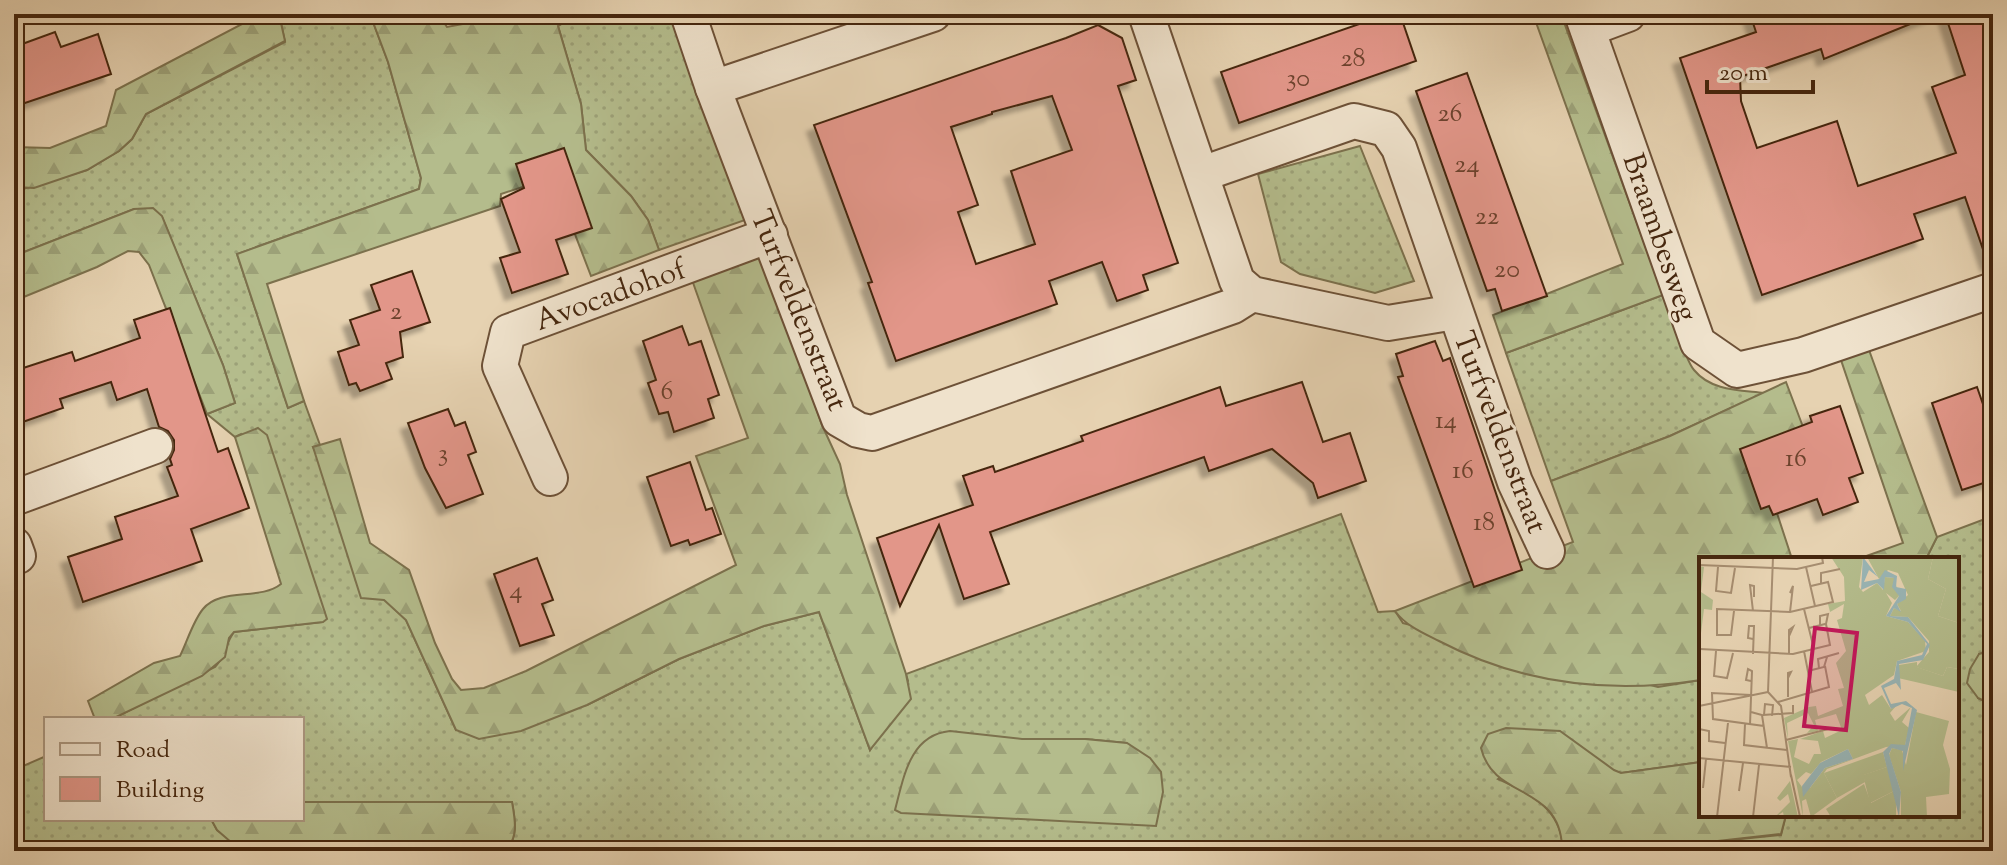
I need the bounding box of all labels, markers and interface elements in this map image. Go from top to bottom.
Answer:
house number: 28 [1340,41,1366,78]
scale bar [1707,44,1813,94]
text: 20 m [1719,57,1768,91]
house number: 30 [1286,61,1310,98]
house number: 26 [1437,96,1463,133]
house number: 24 [1454,147,1480,184]
street label: Braambesweg [1610,148,1707,327]
house number: 22 [1475,199,1499,236]
street label: Turfveldenstraat [738,204,858,418]
street label: Avocadohof [529,249,694,344]
house number: 20 [1494,252,1520,289]
house number: 2 [390,294,402,331]
street label: Turfveldenstraat [1440,326,1557,540]
house number: 6 [661,374,673,411]
house number: 14 [1435,403,1457,440]
house number: 3 [438,436,448,473]
house number: 16 [1785,441,1807,478]
house number: 16 [1452,453,1474,490]
house number: 18 [1473,505,1495,542]
inset map [1699,557,1959,817]
house number: 4 [509,573,523,610]
legend [44,717,304,821]
text: Road [116,734,170,768]
text: Building [116,774,205,808]

